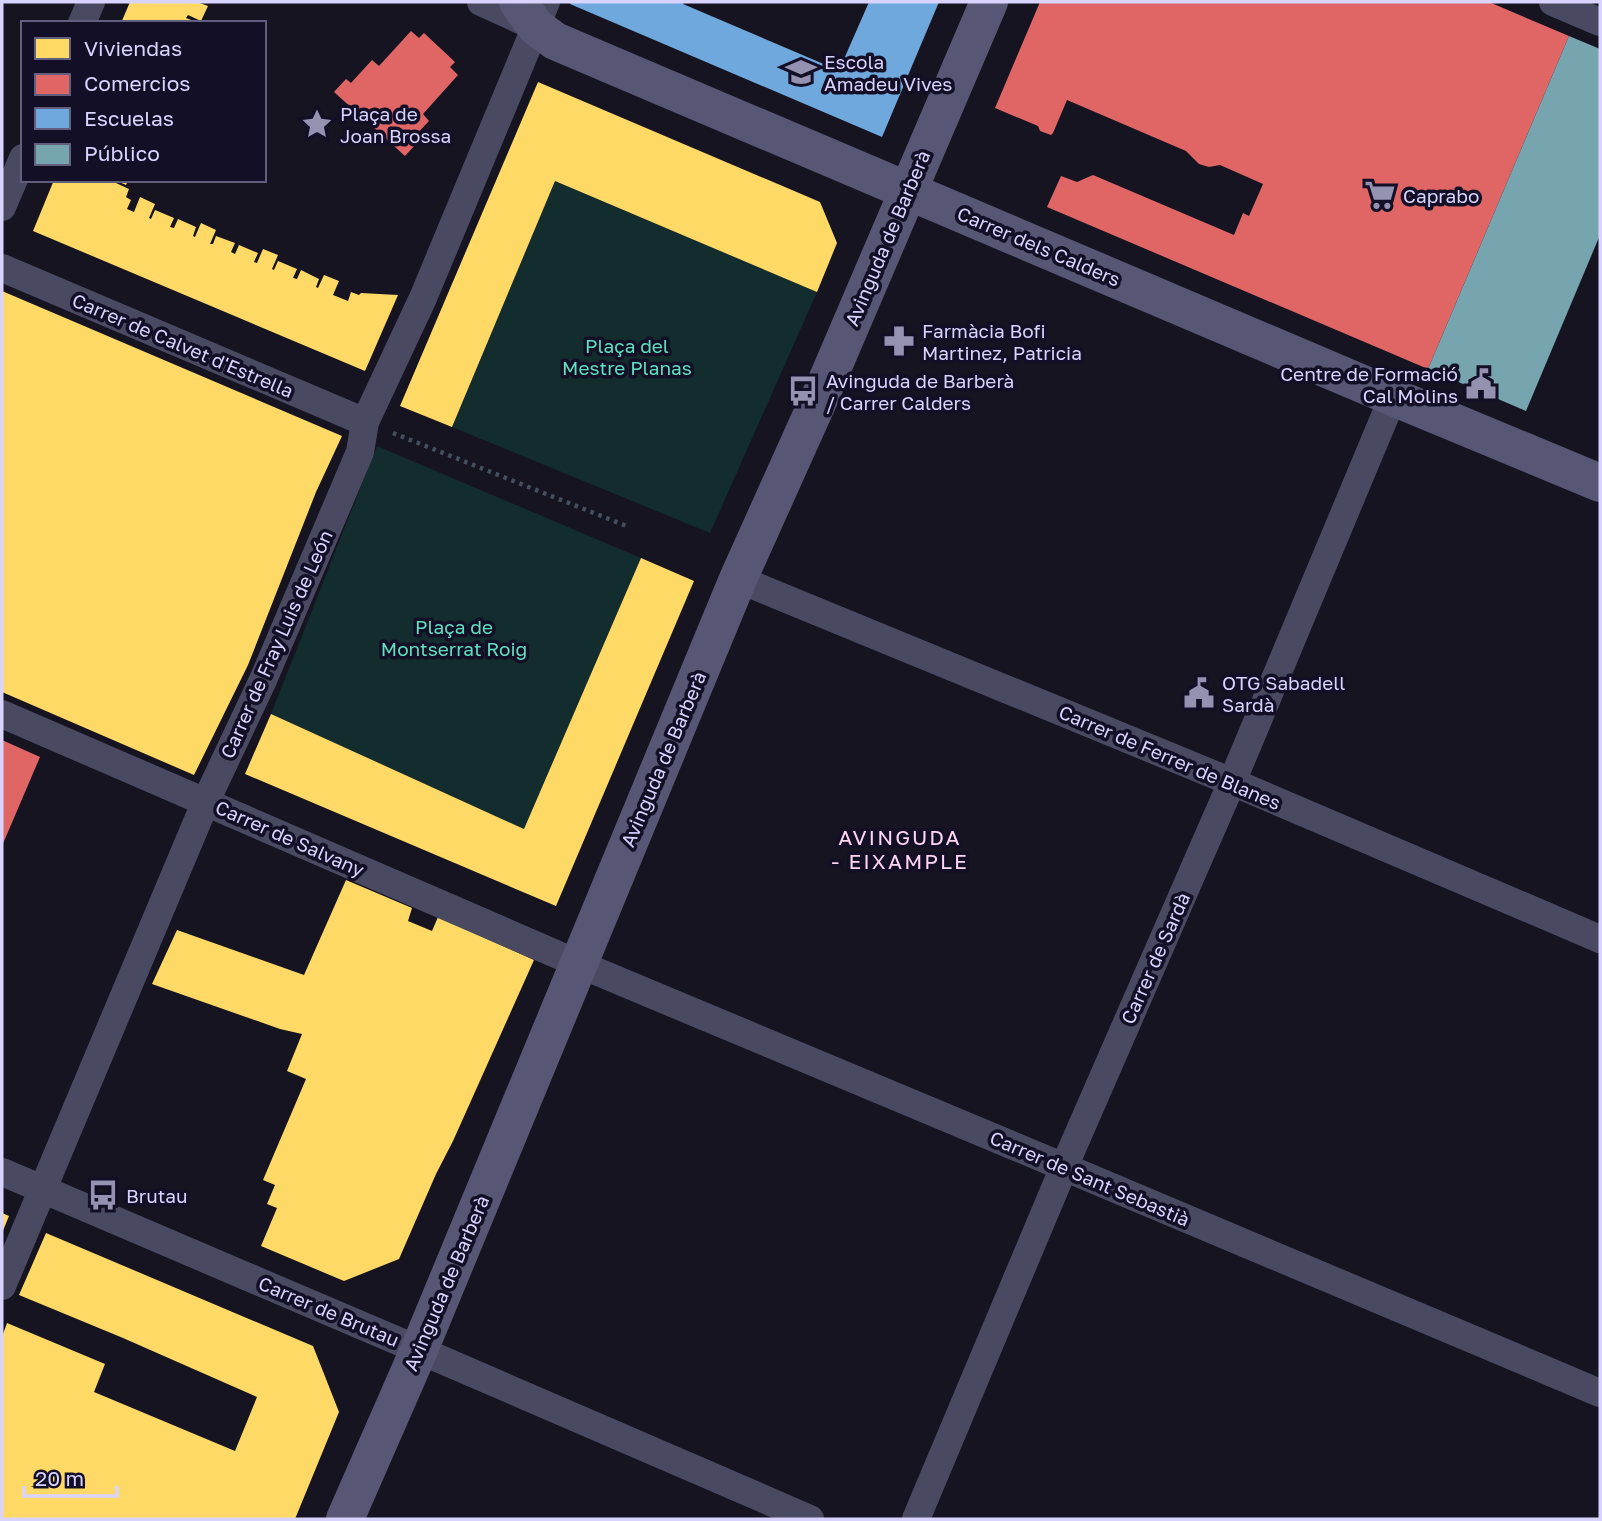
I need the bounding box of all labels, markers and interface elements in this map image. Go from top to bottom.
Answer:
legend [21,21,266,182]
text: Viviendas [84,35,182,61]
place label: Escola Amadeu Vives [824,50,952,95]
school or university icon: Escola Amadeu Vives [784,55,818,89]
text: Comercios [84,70,190,96]
place label: Plaça de Joan Brossa [340,102,451,147]
text: Escuelas [84,105,174,131]
place icon: Plaça de Joan Brossa [300,107,334,141]
text: Público [84,140,160,166]
street label: Avinguda de Barberà [840,147,934,329]
supermarket icon: Caprabo [1363,178,1397,212]
place label: Caprabo [1403,184,1479,207]
street label: Carrer dels Calders [954,201,1124,291]
street label: Carrer de Calvet d'Estrella [69,288,297,402]
place label: Farmàcia Bofi Martinez, Patricia [922,319,1082,364]
pharmacy icon: Farmàcia Bofi Martinez, Patricia [882,324,916,358]
park label: Plaça del Mestre Planas [562,334,692,379]
place label: Centre de Formació Cal Molins [1280,362,1458,407]
public building icon: Centre de Formació Cal Molins [1464,367,1498,401]
place label: Avinguda de Barberà / Carrer Calders [826,369,1014,414]
bus stop icon: Avinguda de Barberà / Carrer Calders [786,374,820,408]
street label: Carrer de Fray Luis de León [215,526,337,762]
park label: Plaça de Montserrat Roig [381,615,527,660]
street label: Avinguda de Barberà [616,668,710,850]
place label: OTG Sabadell Sardà [1222,671,1345,716]
public building icon: OTG Sabadell Sardà [1182,676,1216,710]
street label: Carrer de Ferrer de Blanes [1056,700,1284,814]
street label: Carrer de Salvany [212,795,368,881]
district label: AVINGUDA - EIXAMPLE [831,824,969,874]
street label: Carrer de Sardà [1116,889,1194,1027]
street label: Carrer de Sant Sebastià [987,1125,1193,1231]
bus stop icon: Brutau [86,1178,120,1212]
place label: Brutau [126,1184,187,1207]
street label: Avinguda de Barberà [399,1192,493,1374]
street label: Carrer de Brutau [255,1271,403,1351]
scale bar [24,1454,117,1498]
text: 20 m [35,1465,84,1491]

